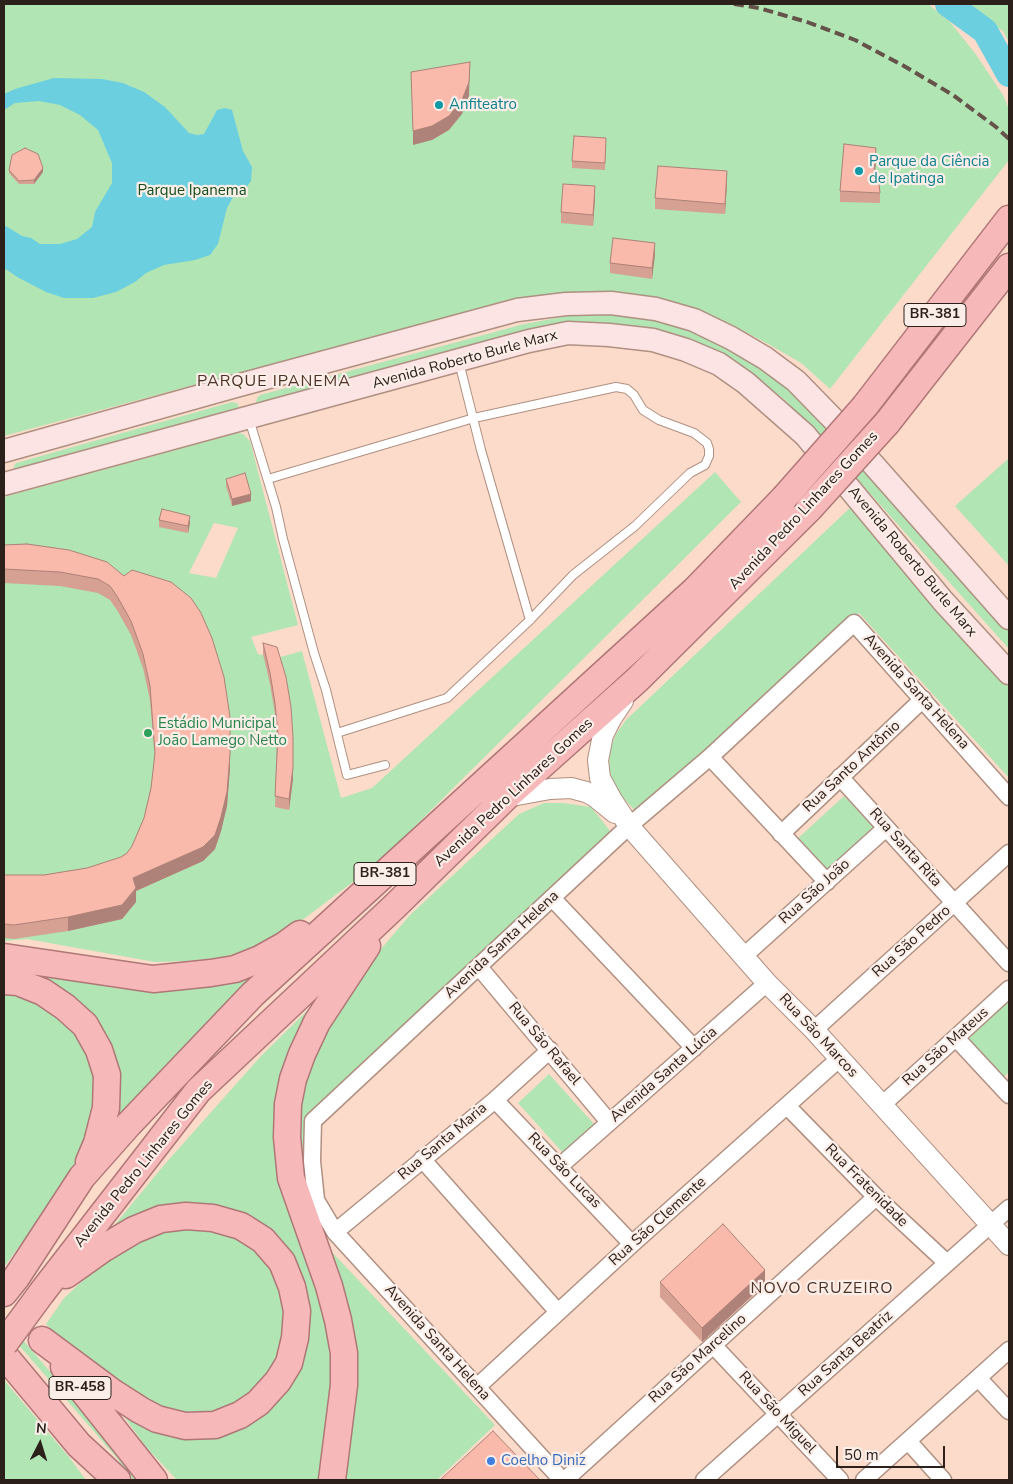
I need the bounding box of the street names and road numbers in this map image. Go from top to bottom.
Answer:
road number: BR-381 [904,304,966,326]
street label: Avenida Roberto Burle Marx [370,327,560,393]
street label: Avenida Pedro Linhares Gomes [726,428,882,594]
street label: Avenida Roberto Burle Marx [844,483,980,641]
street label: Avenida Santa Helena [859,630,973,754]
street label: Avenida Pedro Linhares Gomes [431,715,597,871]
street label: Rua Santo Antônio [800,717,904,817]
street label: Rua Santa Rita [865,805,945,891]
street label: Rua São João [776,855,854,929]
road number: BR-381 [354,862,416,886]
street label: Avenida Santa Helena [441,887,563,1003]
street label: Rua São Pedro [869,902,955,982]
street label: Rua São Marcos [775,990,861,1082]
street label: Rua São Rafael [504,999,584,1089]
street label: Rua São Mateus [899,1004,993,1090]
street label: Avenida Santa Lúcia [607,1024,721,1126]
street label: Avenida Pedro Linhares Gomes [71,1077,217,1251]
street label: Rua Santa Maria [395,1100,491,1184]
street label: Rua São Lucas [523,1129,605,1213]
street label: Rua Fratenidade [821,1141,911,1231]
street label: Rua São Clemente [606,1174,710,1270]
street label: Avenida Santa Helena [380,1281,494,1405]
street label: Rua Santa Beatriz [795,1307,897,1401]
street label: Rua São Marcelino [645,1310,751,1408]
street label: Rua São Miguel [734,1368,820,1458]
road number: BR-458 [49,1376,111,1400]

